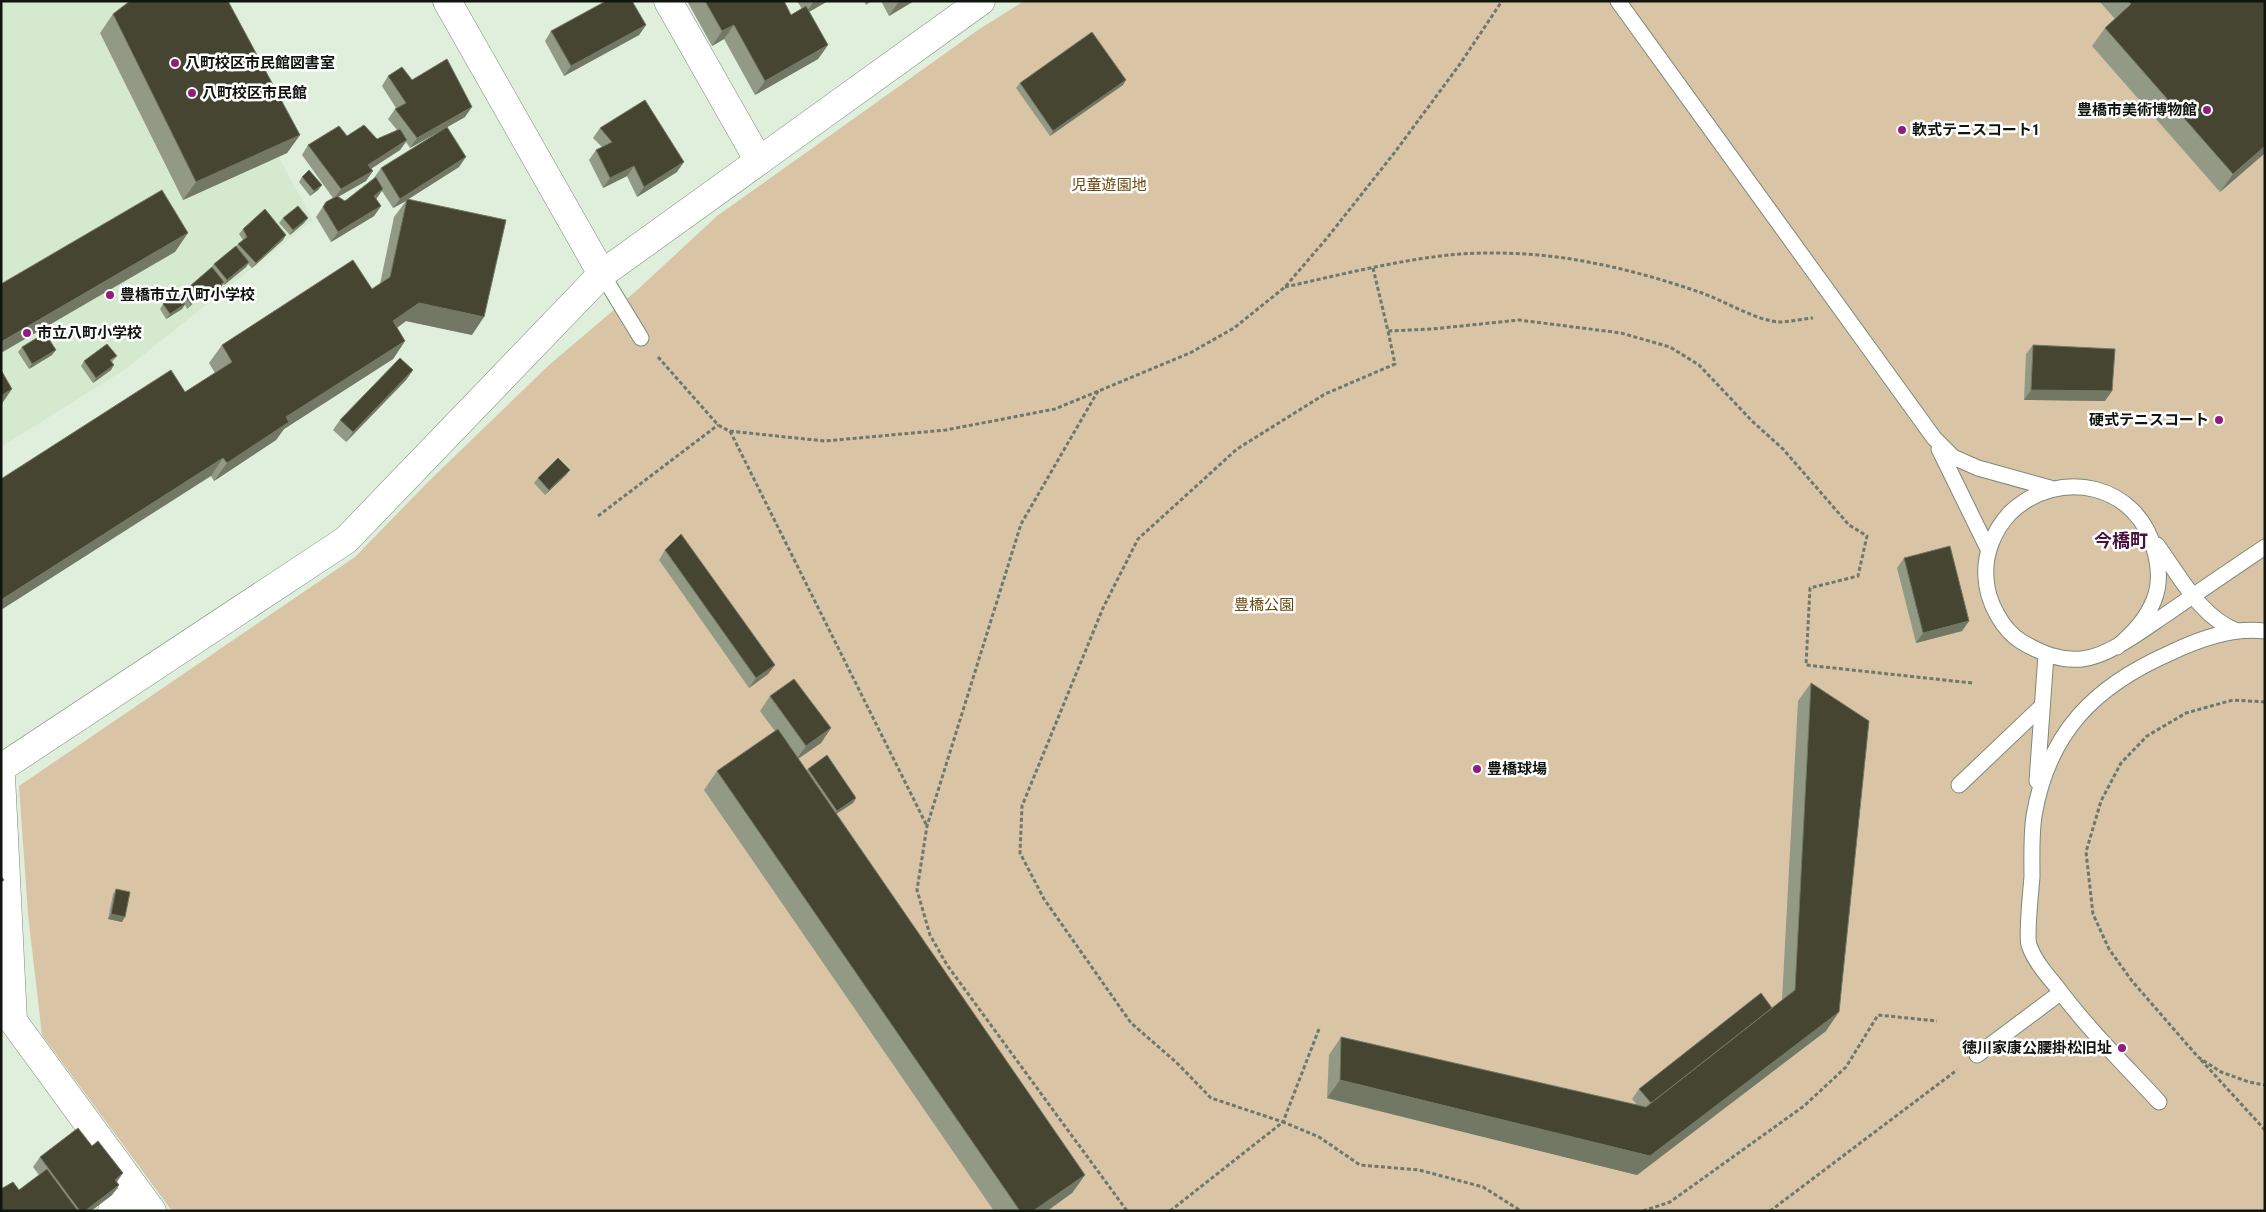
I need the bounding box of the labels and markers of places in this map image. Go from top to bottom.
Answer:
place label: 八町校区市民館図書室 [185,54,335,72]
marker: 八町校区市民館図書室 [169,57,181,69]
place label: 八町校区市民館 [202,84,307,102]
marker: 八町校区市民館 [186,87,198,99]
place label: 豊橋市美術博物館 [2077,101,2197,119]
marker: 豊橋市美術博物館 [2201,104,2213,116]
place label: 軟式テニスコート1 [1912,121,2040,139]
marker: 軟式テニスコート1 [1896,124,1908,136]
place label: 豊橋市立八町小学校 [120,286,255,304]
marker: 豊橋市立八町小学校 [104,289,116,301]
place label: 市立八町小学校 [37,324,142,342]
marker: 市立八町小学校 [21,327,33,339]
place label: 硬式テニスコート [2089,411,2209,429]
marker: 硬式テニスコート [2213,414,2225,426]
place label: 豊橋球場 [1487,760,1547,778]
marker: 豊橋球場 [1471,763,1483,775]
place label: 徳川家康公腰掛松旧址 [1962,1039,2112,1057]
marker: 徳川家康公腰掛松旧址 [2116,1042,2128,1054]

